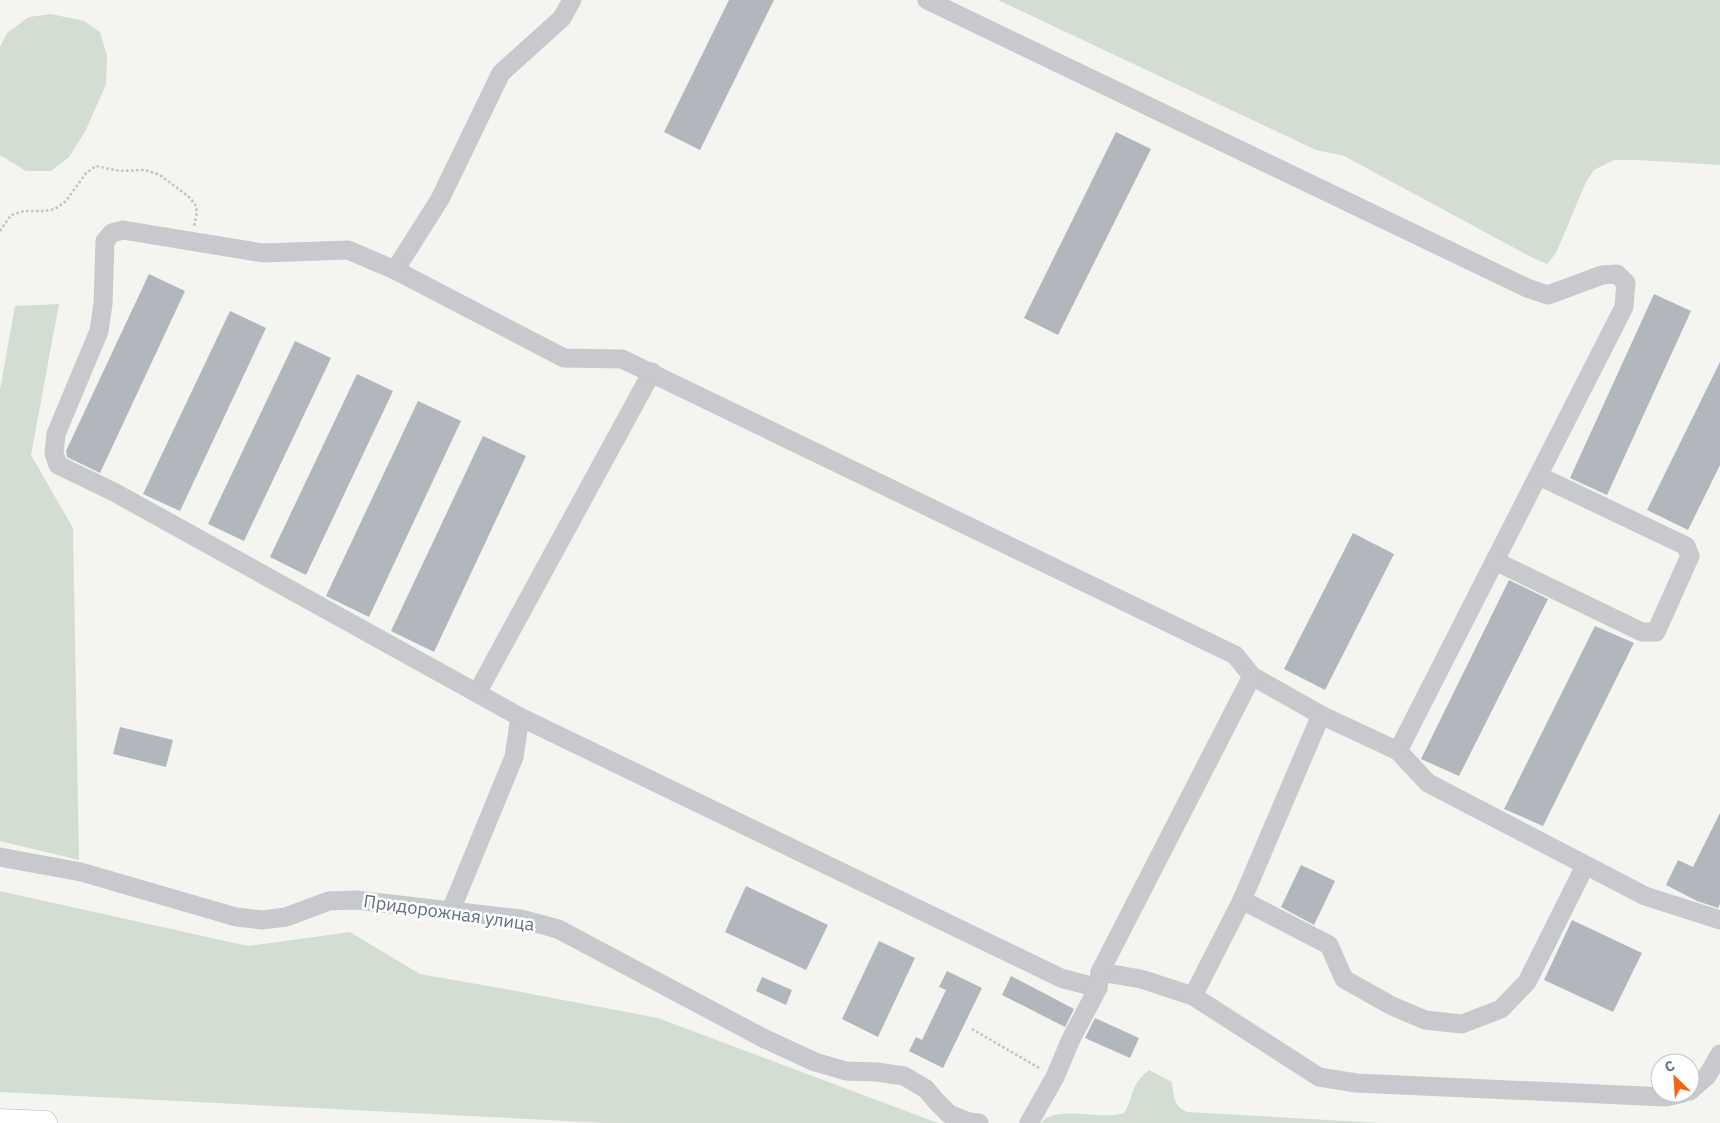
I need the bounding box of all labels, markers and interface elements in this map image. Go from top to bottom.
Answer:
street label: Придорожная улица [362,889,536,936]
north arrow [1650,1053,1700,1103]
text: С [1662,1056,1677,1076]

